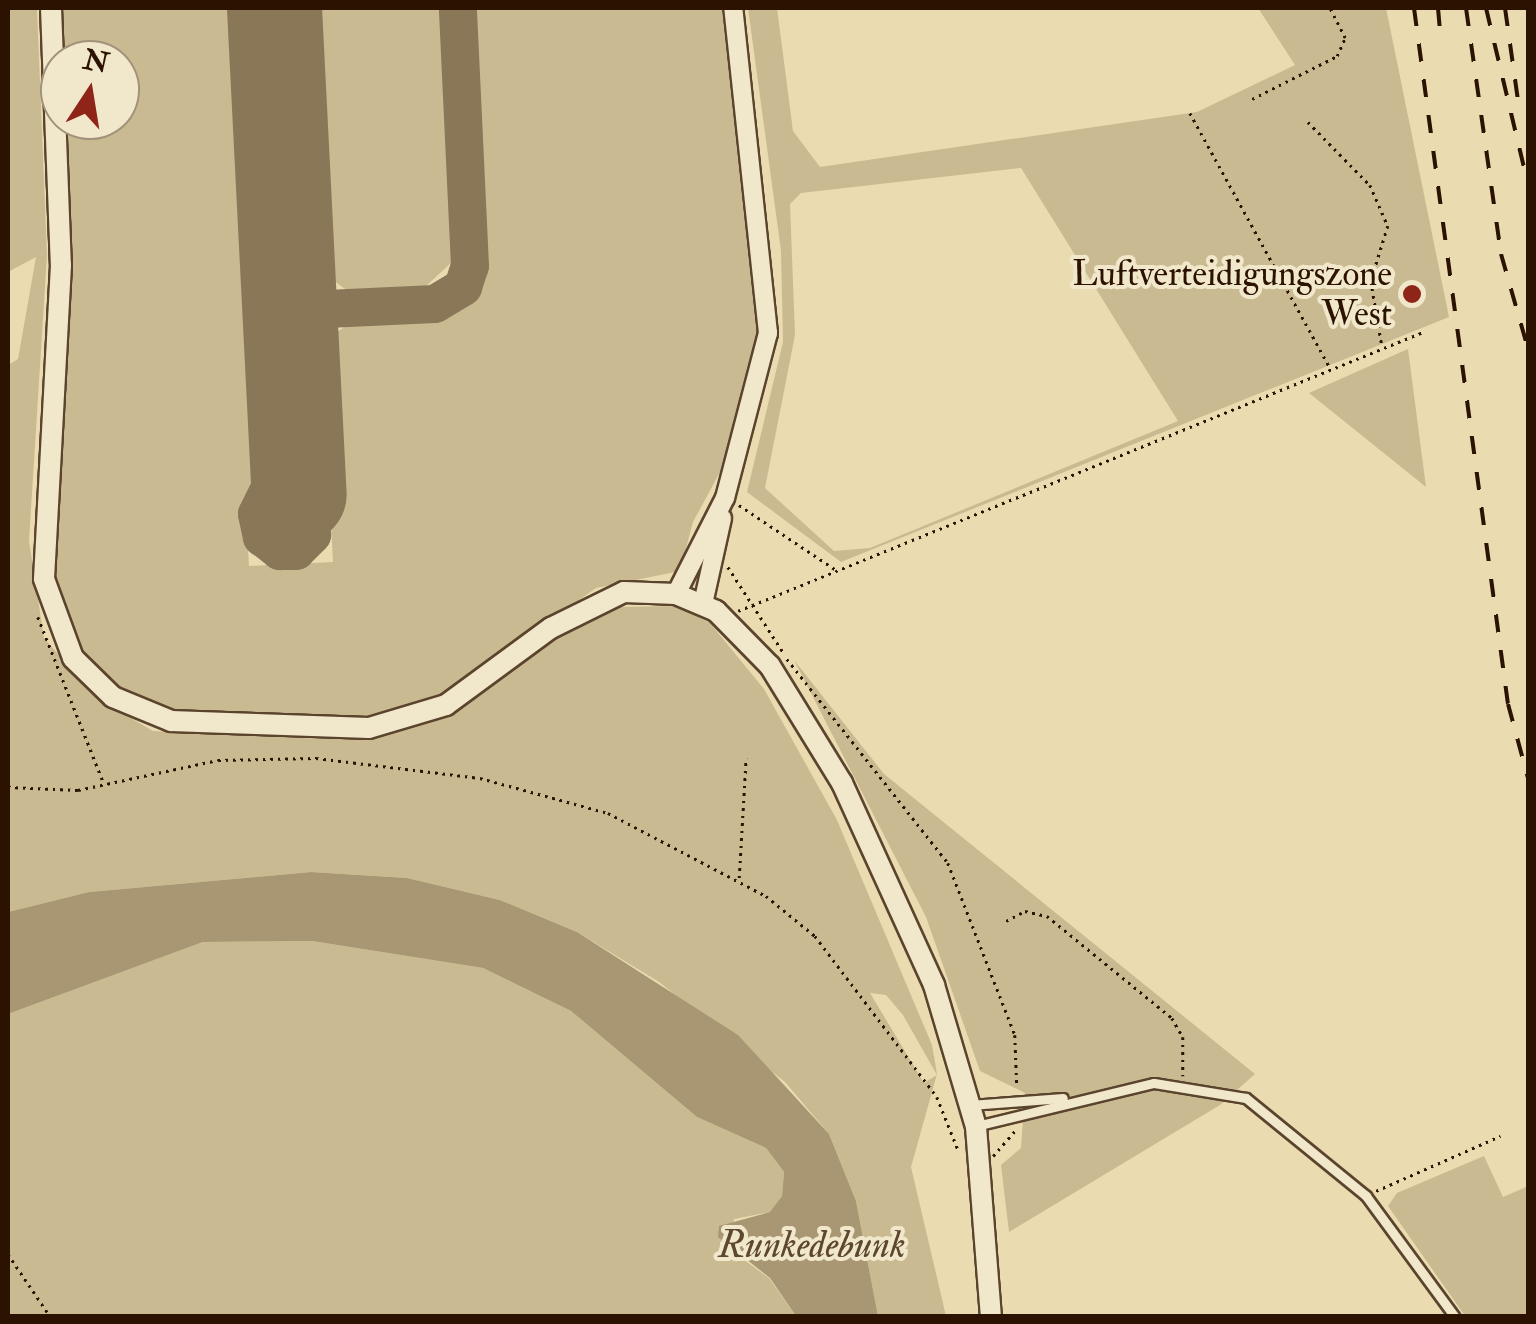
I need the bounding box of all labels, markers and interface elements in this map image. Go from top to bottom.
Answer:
north arrow [40,40,140,140]
text: N [80,42,112,82]
place label: Luftverteidigungszone West [1072,253,1392,335]
marker: Luftverteidigungszone West [1401,283,1423,305]
water label: Runkedebunk [718,1223,906,1269]

